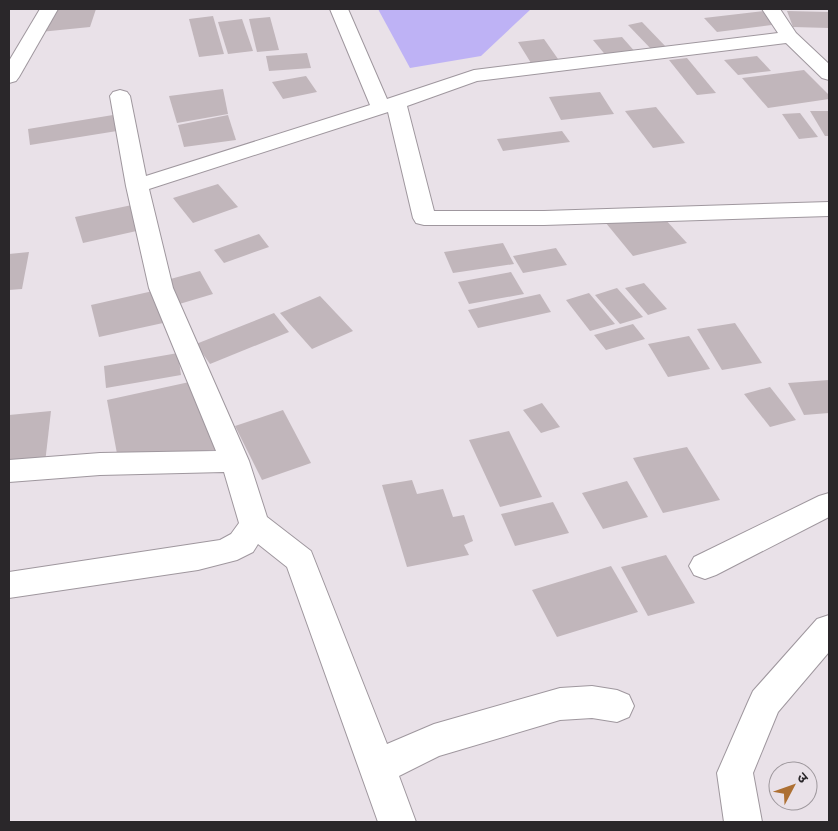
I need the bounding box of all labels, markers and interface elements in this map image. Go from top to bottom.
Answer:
north arrow [768,761,818,811]
text: उ [794,768,813,786]

